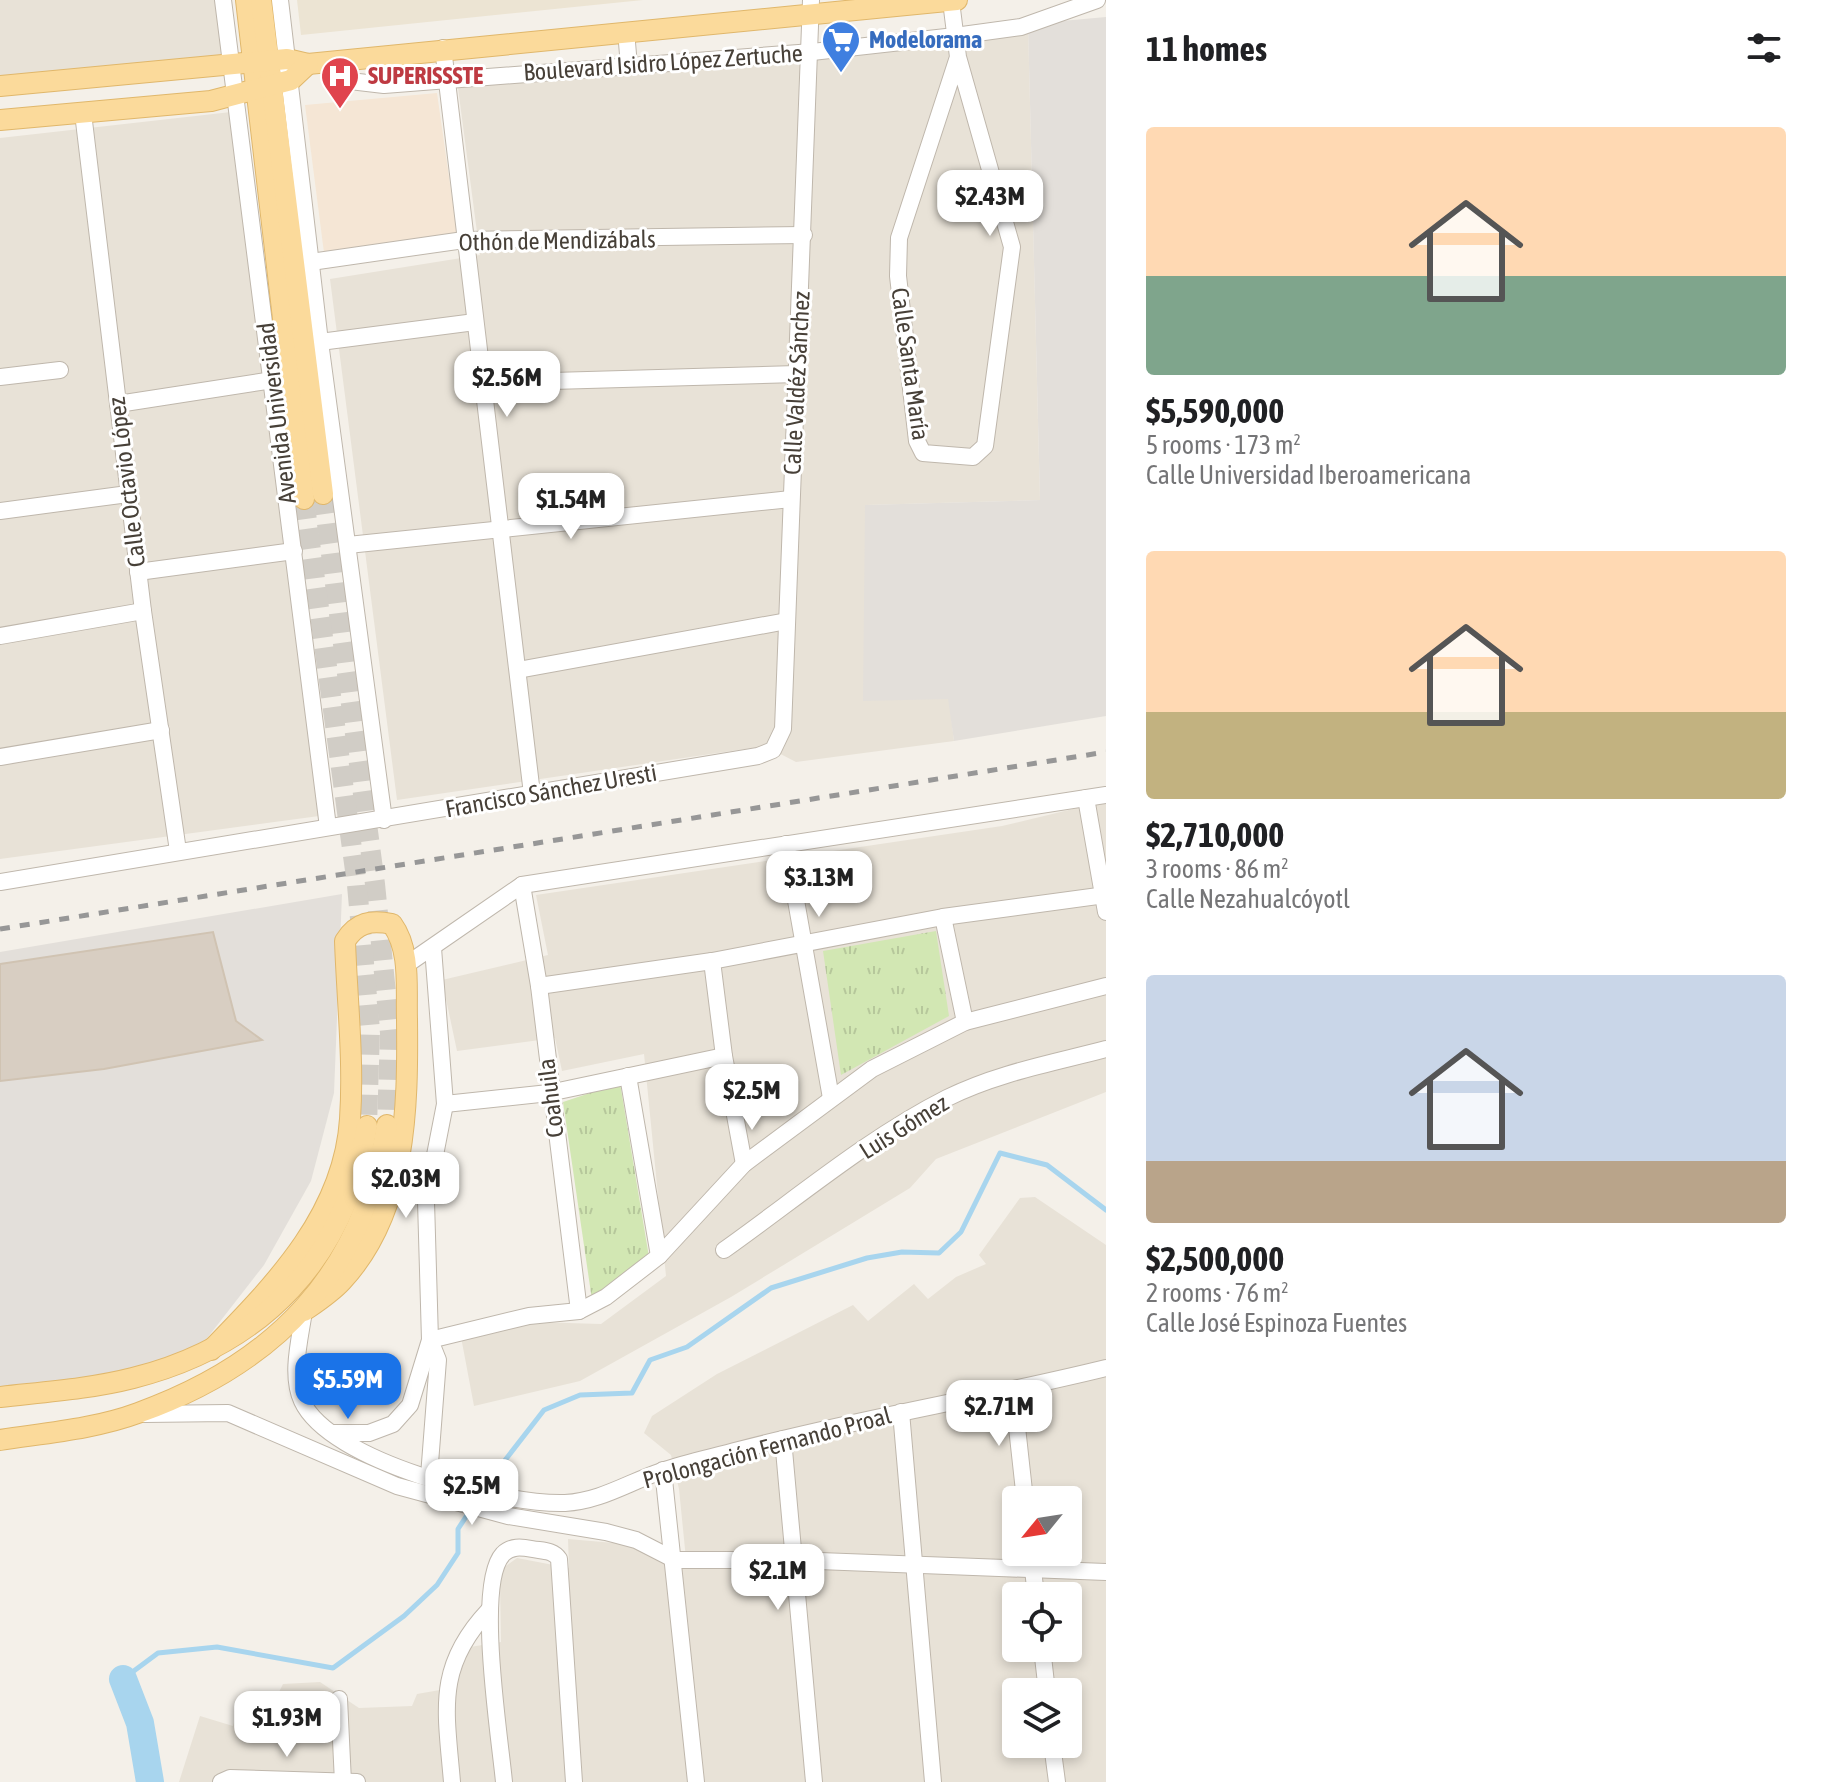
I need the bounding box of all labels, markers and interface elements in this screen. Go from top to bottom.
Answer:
supermarket icon: Modelorama [820,19,862,74]
place label: Modelorama [869,26,982,53]
icon: filters [1742,26,1786,70]
text: 11 homes [1146,29,1267,68]
street label: Boulevard Isidro López Zertuche [522,39,804,86]
hospital icon: SUPERISSSTE [319,55,361,110]
place label: SUPERISSSTE [368,62,483,89]
pin: $2.43M [925,170,1055,238]
icon: home [1394,179,1538,323]
text: $2.43M [955,181,1025,211]
street label: Othón de Mendizábals [458,225,656,256]
street label: Calle Santa María [886,286,935,442]
street label: Calle Valdéz Sánchez [778,290,815,476]
street label: Avenida Universidad [252,321,301,505]
pin: $2.56M [442,351,572,419]
text: $2.56M [472,362,542,392]
text: $5,590,000 [1146,391,1284,430]
street label: Calle Octavio López [103,395,150,569]
text: 5 rooms · 173 m² [1146,430,1301,460]
text: Calle Universidad Iberoamericana [1146,460,1471,490]
pin: $1.54M [506,473,636,541]
text: $1.54M [536,484,606,514]
icon: home [1394,603,1538,747]
street label: Francisco Sánchez Uresti [443,759,659,822]
text: $2,710,000 [1146,815,1284,854]
pin: $3.13M [754,851,884,919]
text: 3 rooms · 86 m² [1146,854,1288,884]
text: $3.13M [784,862,854,892]
text: Calle Nezahualcóyotl [1146,884,1350,914]
icon: home [1394,1027,1538,1171]
street label: Coahuila [532,1057,569,1139]
pin: $2.5M [696,1064,808,1132]
text: $2.5M [723,1075,781,1105]
street label: Luis Gómez [855,1089,953,1164]
pin: $2.03M [341,1152,471,1220]
text: $2.03M [371,1163,441,1193]
text: $2,500,000 [1146,1239,1284,1278]
text: 2 rooms · 76 m² [1146,1278,1288,1308]
text: Calle José Espinoza Fuentes [1146,1308,1407,1338]
pin: $5.59M [283,1353,413,1421]
text: $5.59M [313,1364,383,1394]
pin: $2.71M [934,1380,1064,1448]
text: $2.71M [964,1391,1034,1421]
street label: Prolongación Fernando Proal [640,1401,895,1494]
pin: $2.5M [416,1459,528,1527]
text: $2.5M [443,1470,501,1500]
north arrow [1002,1486,1082,1566]
map controls [1002,1486,1082,1758]
pin: $2.1M [722,1544,834,1612]
text: $2.1M [749,1555,807,1585]
button: locate [1002,1582,1082,1662]
button: layers [1002,1678,1082,1758]
pin: $1.93M [222,1691,352,1759]
text: $1.93M [252,1702,322,1732]

